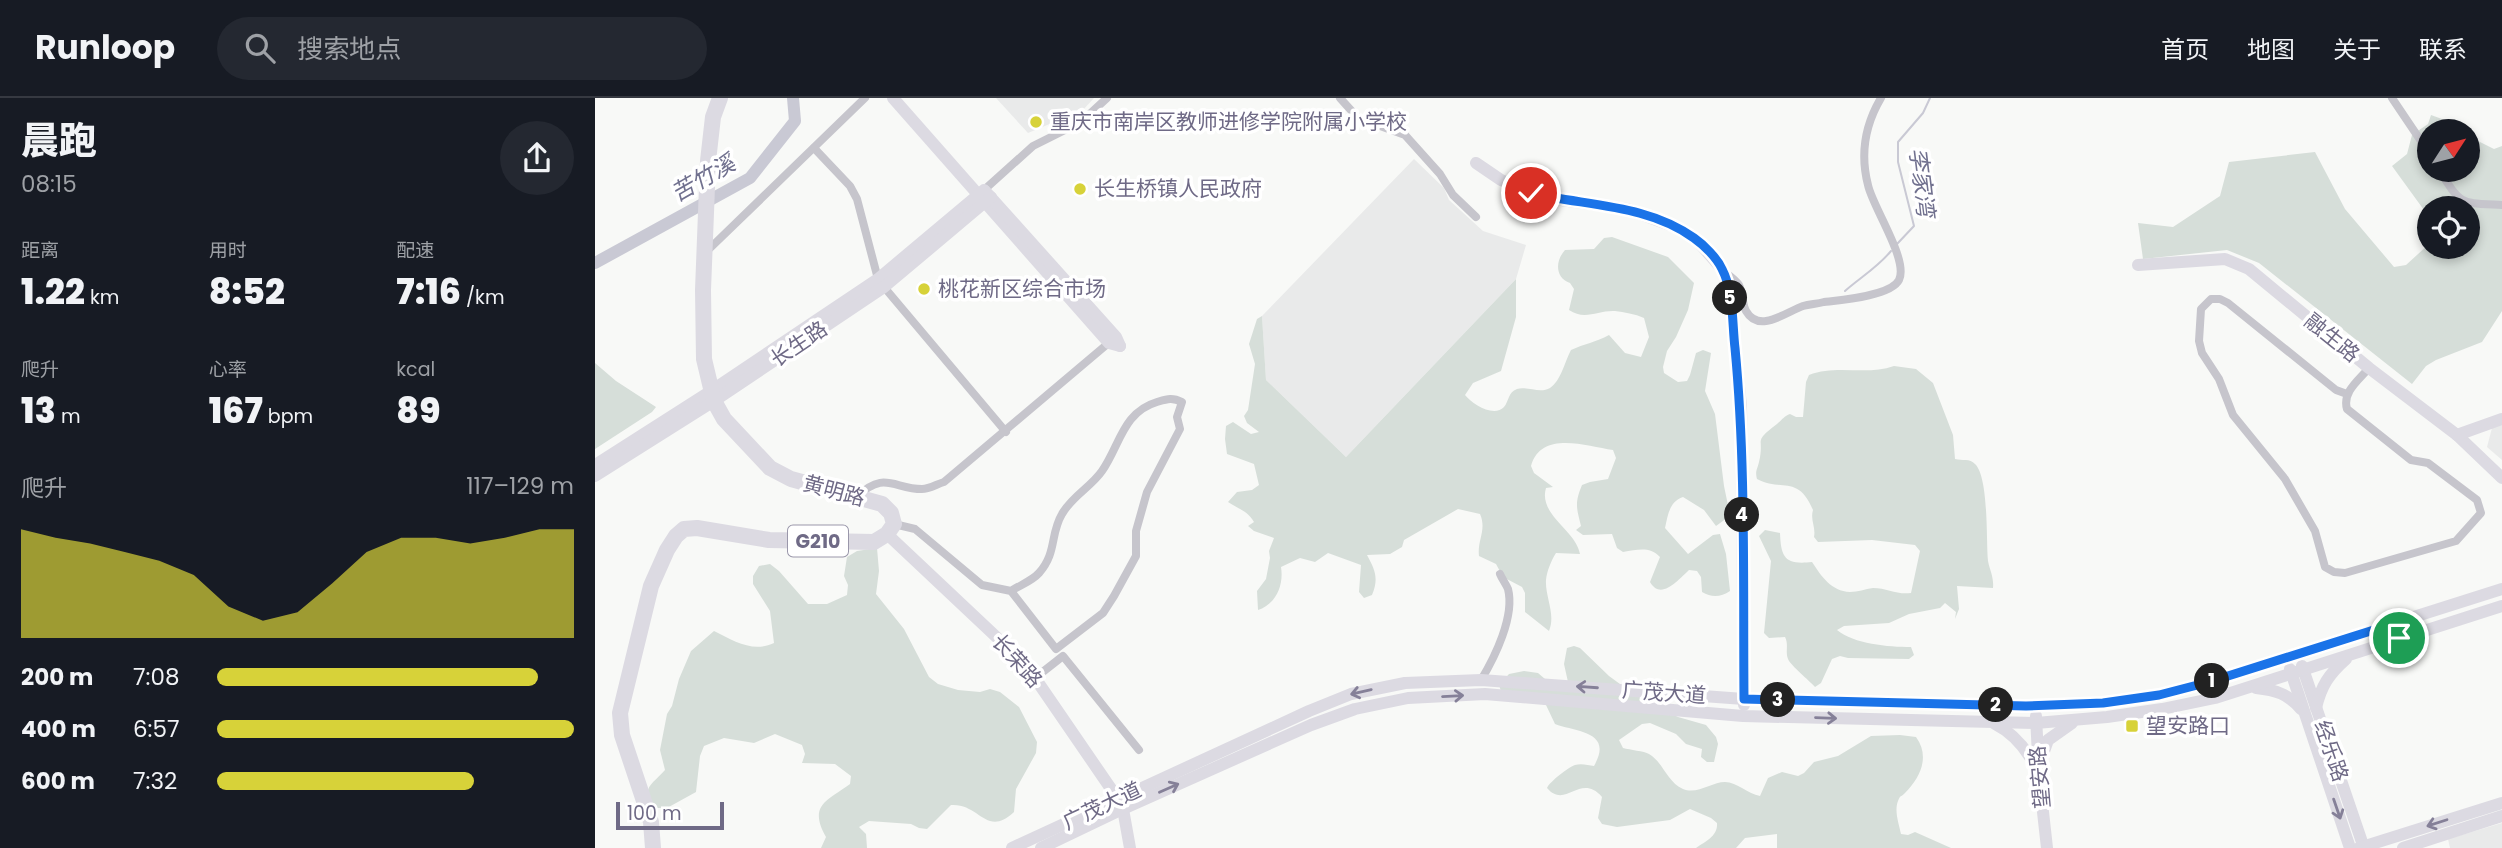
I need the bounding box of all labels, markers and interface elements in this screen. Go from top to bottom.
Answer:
search box [217,17,707,80]
text: Runloop [35,24,175,71]
icon: search [241,29,279,67]
text: 搜索地点 [297,31,401,67]
text: 首页 [2161,33,2209,66]
text: 地图 [2247,33,2295,66]
text: 关于 [2333,33,2381,66]
text: 联系 [2419,33,2467,66]
place label: 重庆市南岸区教师进修学院附属小学校 [1050,107,1407,136]
text: 晨跑 [21,114,97,167]
marker: 重庆市南岸区教师进修学院附属小学校 [1028,114,1044,130]
north arrow [2417,119,2480,182]
map controls [2417,119,2480,259]
button: share [500,121,574,195]
water label: 苦竹溪 [665,145,743,209]
water label: 李家湾 [1902,146,1943,222]
pin [1501,163,1561,223]
text: 08:15 [21,168,77,200]
place label: 长生桥镇人民政府 [1094,174,1262,203]
icon: check [1512,174,1550,212]
marker: 长生桥镇人民政府 [1072,181,1088,197]
button: locate [2417,196,2480,259]
text: 距离 [21,237,59,264]
text: 用时 [209,237,247,264]
text: 配速 [396,237,434,264]
text: 1.22 [21,267,85,316]
text: 8:52 [209,267,285,316]
text: 7:16 [396,267,461,316]
place label: 桃花新区综合市场 [938,274,1106,303]
pin: 5 [1713,280,1747,316]
marker: 桃花新区综合市场 [916,281,932,297]
text: km [85,284,119,311]
text: /km [461,284,504,311]
text: 5 [1723,284,1736,311]
street label: 融生路 [2299,307,2366,369]
street label: 长生路 [764,314,833,373]
text: 爬升 [21,356,59,383]
text: 心率 [209,356,247,383]
text: kcal [396,356,435,383]
text: 13 [21,386,56,435]
text: 167 [209,386,263,435]
text: 89 [396,386,440,435]
text: m [56,403,81,430]
text: bpm [263,403,313,430]
street label: 黄明路 [800,468,868,513]
text: 117–129 m [466,470,574,502]
text: 爬升 [21,472,67,504]
pin: 4 [1725,498,1759,532]
text: 4 [1735,501,1748,528]
road number: G210 [788,526,848,556]
pin [2369,608,2429,668]
icon: arrive [2380,619,2418,657]
street label: 长荣路 [986,628,1049,694]
text: 200 m [21,661,93,693]
text: 7:08 [133,661,179,693]
pin: 1 [2195,664,2229,698]
text: 1 [2208,667,2215,694]
street label: 广茂大道 [1621,675,1707,710]
one-way arrow [1576,681,1599,694]
pin: 3 [1761,682,1795,718]
one-way arrow [1350,686,1373,700]
text: 3 [1772,686,1783,713]
pin: 2 [1979,688,2013,722]
one-way arrow [1441,689,1464,702]
text: 2 [1990,691,2001,718]
one-way arrow [1815,711,1838,724]
place label: 望安路口 [2146,711,2230,740]
text: 400 m [21,713,96,745]
text: 6:57 [133,713,180,745]
street label: 经乐路 [2308,716,2355,785]
marker: 望安路口 [2124,718,2140,734]
street label: 望安路 [2022,744,2057,810]
text: 600 m [21,765,95,797]
text: 7:32 [133,765,177,797]
street label: 广茂大道 [1058,775,1146,836]
one-way arrow [1158,781,1179,794]
one-way arrow [2332,797,2344,819]
scale bar [616,799,725,831]
text: 100 m [627,800,682,827]
one-way arrow [2426,818,2448,831]

